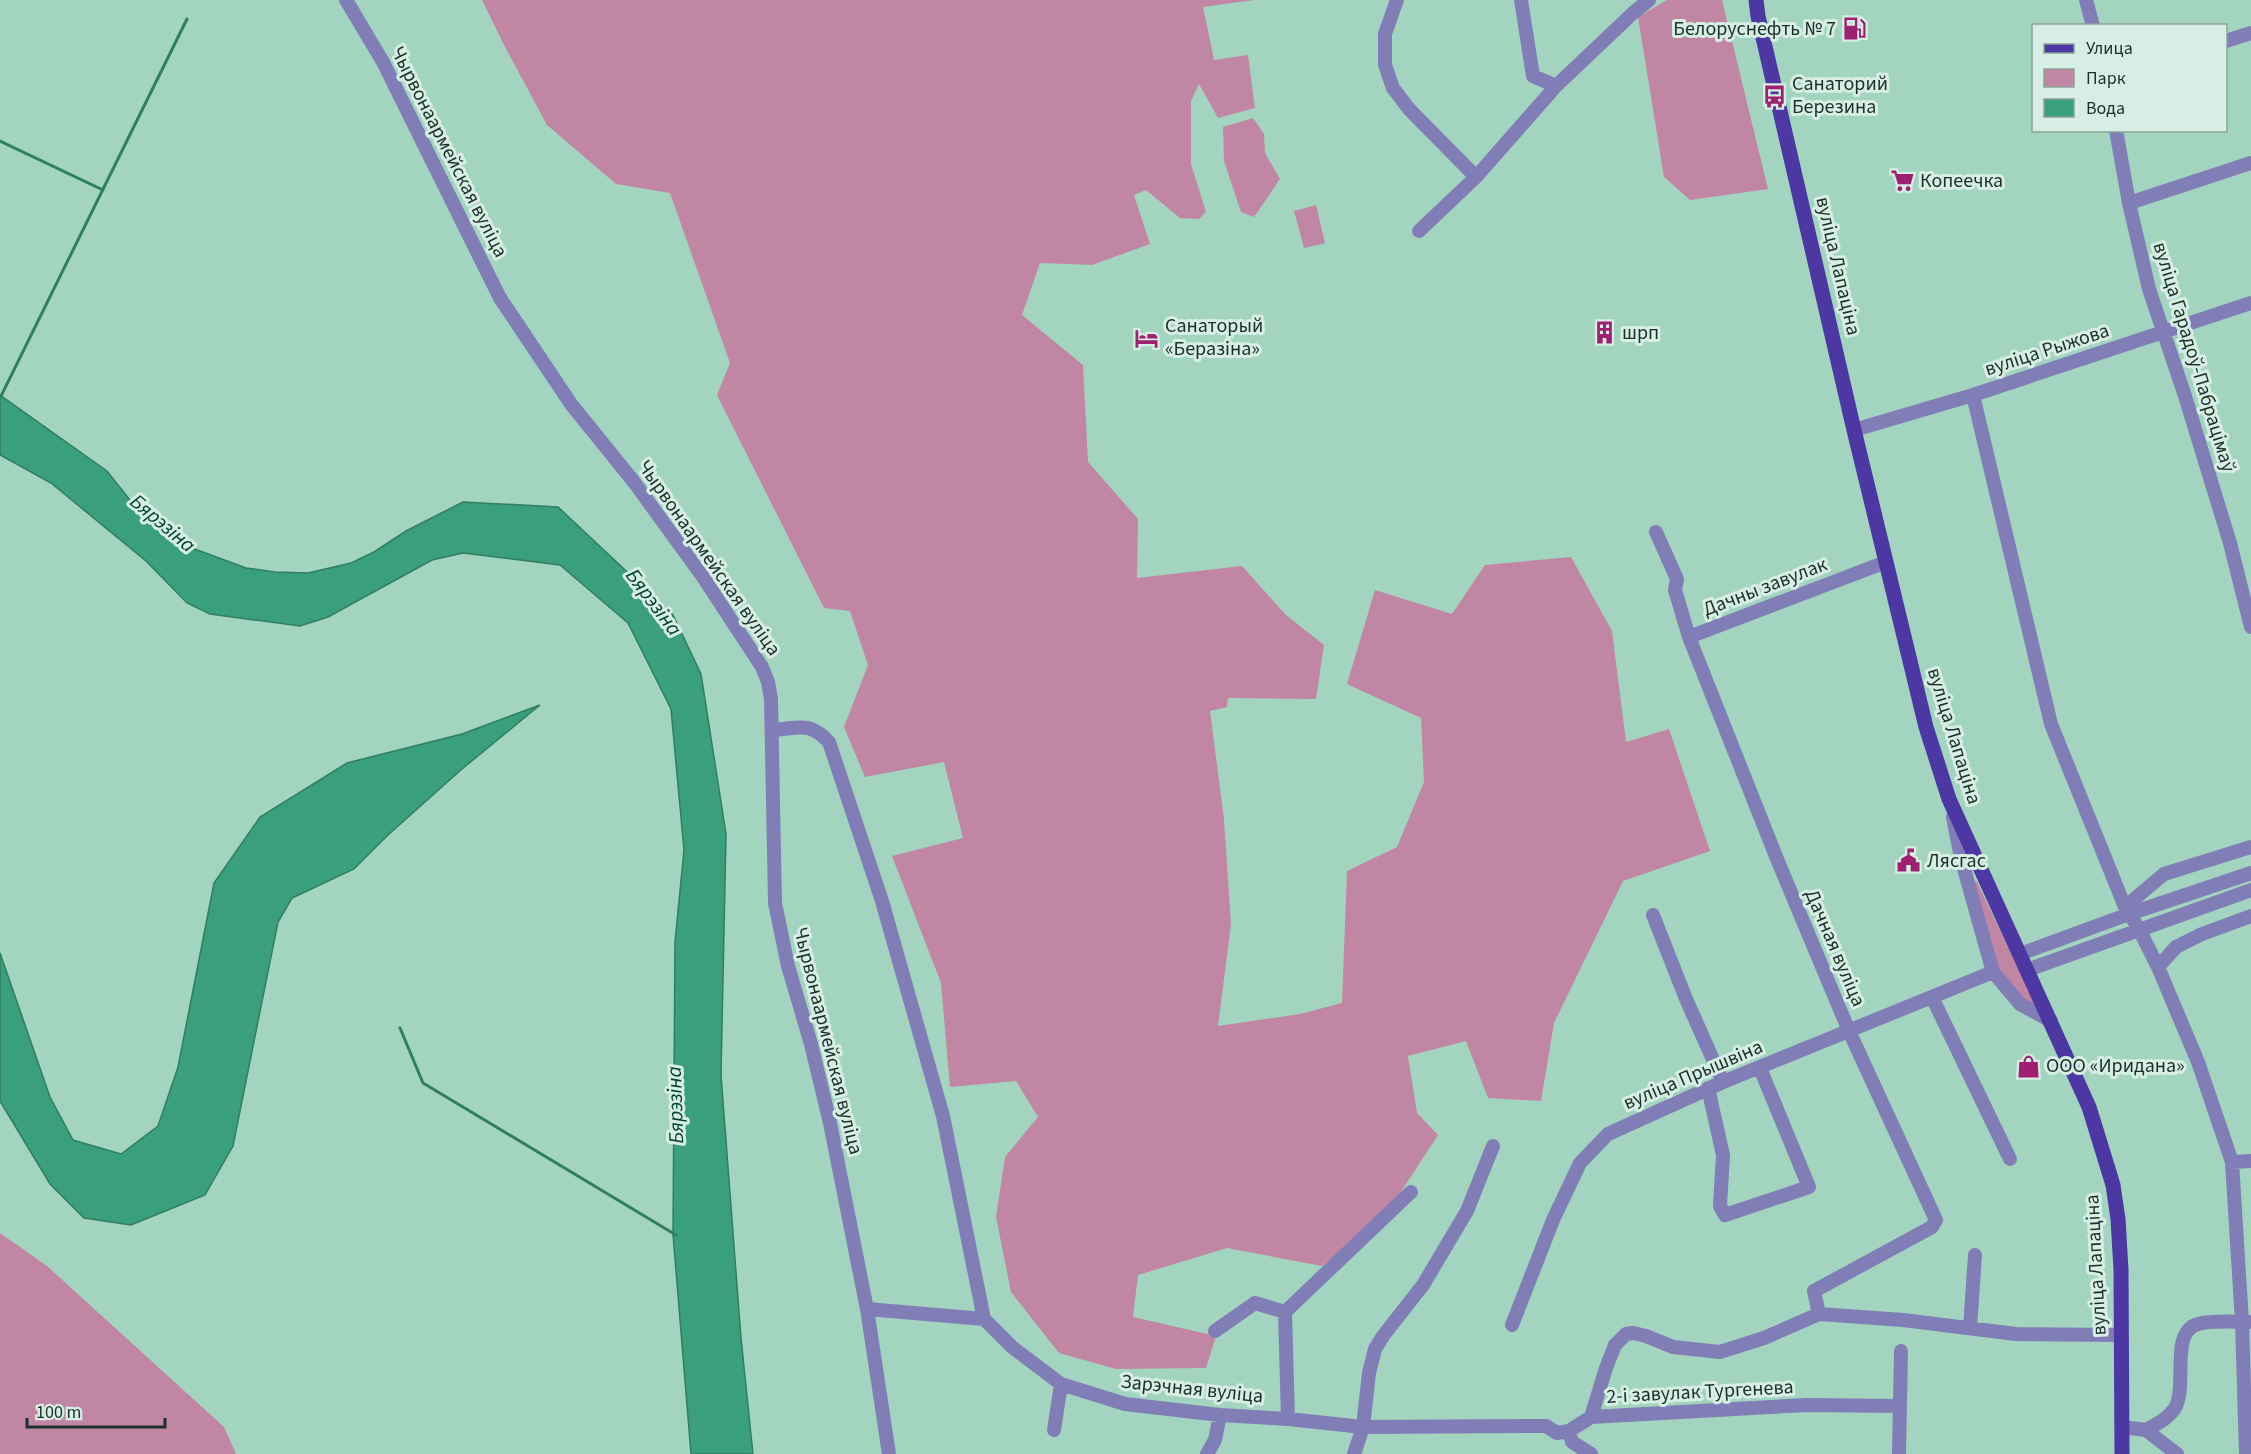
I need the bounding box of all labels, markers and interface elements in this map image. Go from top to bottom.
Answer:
place label: Белоруснефть № 7 [1673,15,1836,43]
fuel station icon: Белоруснефть № 7 [1841,16,1867,42]
legend [2032,24,2227,132]
text: Улица [2086,36,2133,61]
street label: Чырвонаармейская вуліца [384,42,514,262]
text: Парк [2086,66,2126,91]
place label: Санаторий Березина [1792,70,1888,121]
bus stop icon: Санаторий Березина [1761,83,1787,109]
text: Вода [2086,96,2125,121]
place label: Копеечка [1920,167,2003,195]
supermarket icon: Копеечка [1889,168,1915,194]
street label: вуліца Лапаціна [1808,194,1868,338]
street label: вуліца Гарадоў-Пабрацімаў [2146,239,2243,476]
place label: Санаторый «Беразіна» [1165,312,1263,363]
street label: вуліца Рыжова [1981,317,2113,383]
place label: шрп [1622,319,1659,347]
building icon: шрп [1591,320,1617,346]
hotel icon: Санаторый «Беразіна» [1134,325,1160,351]
street label: Чырвонаармейская вуліца [631,454,787,662]
water label: Бярэзіна [124,487,202,559]
street label: Дачны завулак [1699,550,1831,624]
water label: Бярэзіна [619,562,689,642]
street label: вуліца Лапаціна [1920,664,1988,808]
place label: Лясгас [1927,847,1986,875]
public building icon: Лясгас [1896,848,1922,874]
street label: Дачная вуліца [1798,885,1872,1011]
street label: Чырвонаармейская вуліца [786,924,870,1158]
street label: вуліца Прышвіна [1619,1033,1767,1117]
place label: ООО «Иридана» [2046,1052,2185,1080]
shop icon: ООО «Иридана» [2015,1053,2041,1079]
water label: Бярэзіна [659,1066,691,1144]
street label: вуліца Лапаціна [2078,1194,2114,1336]
street label: Зарэчная вуліца [1119,1368,1265,1410]
street label: 2-і завулак Тургенева [1606,1373,1794,1411]
scale bar [27,1391,165,1429]
text: 100 m [36,1400,81,1425]

